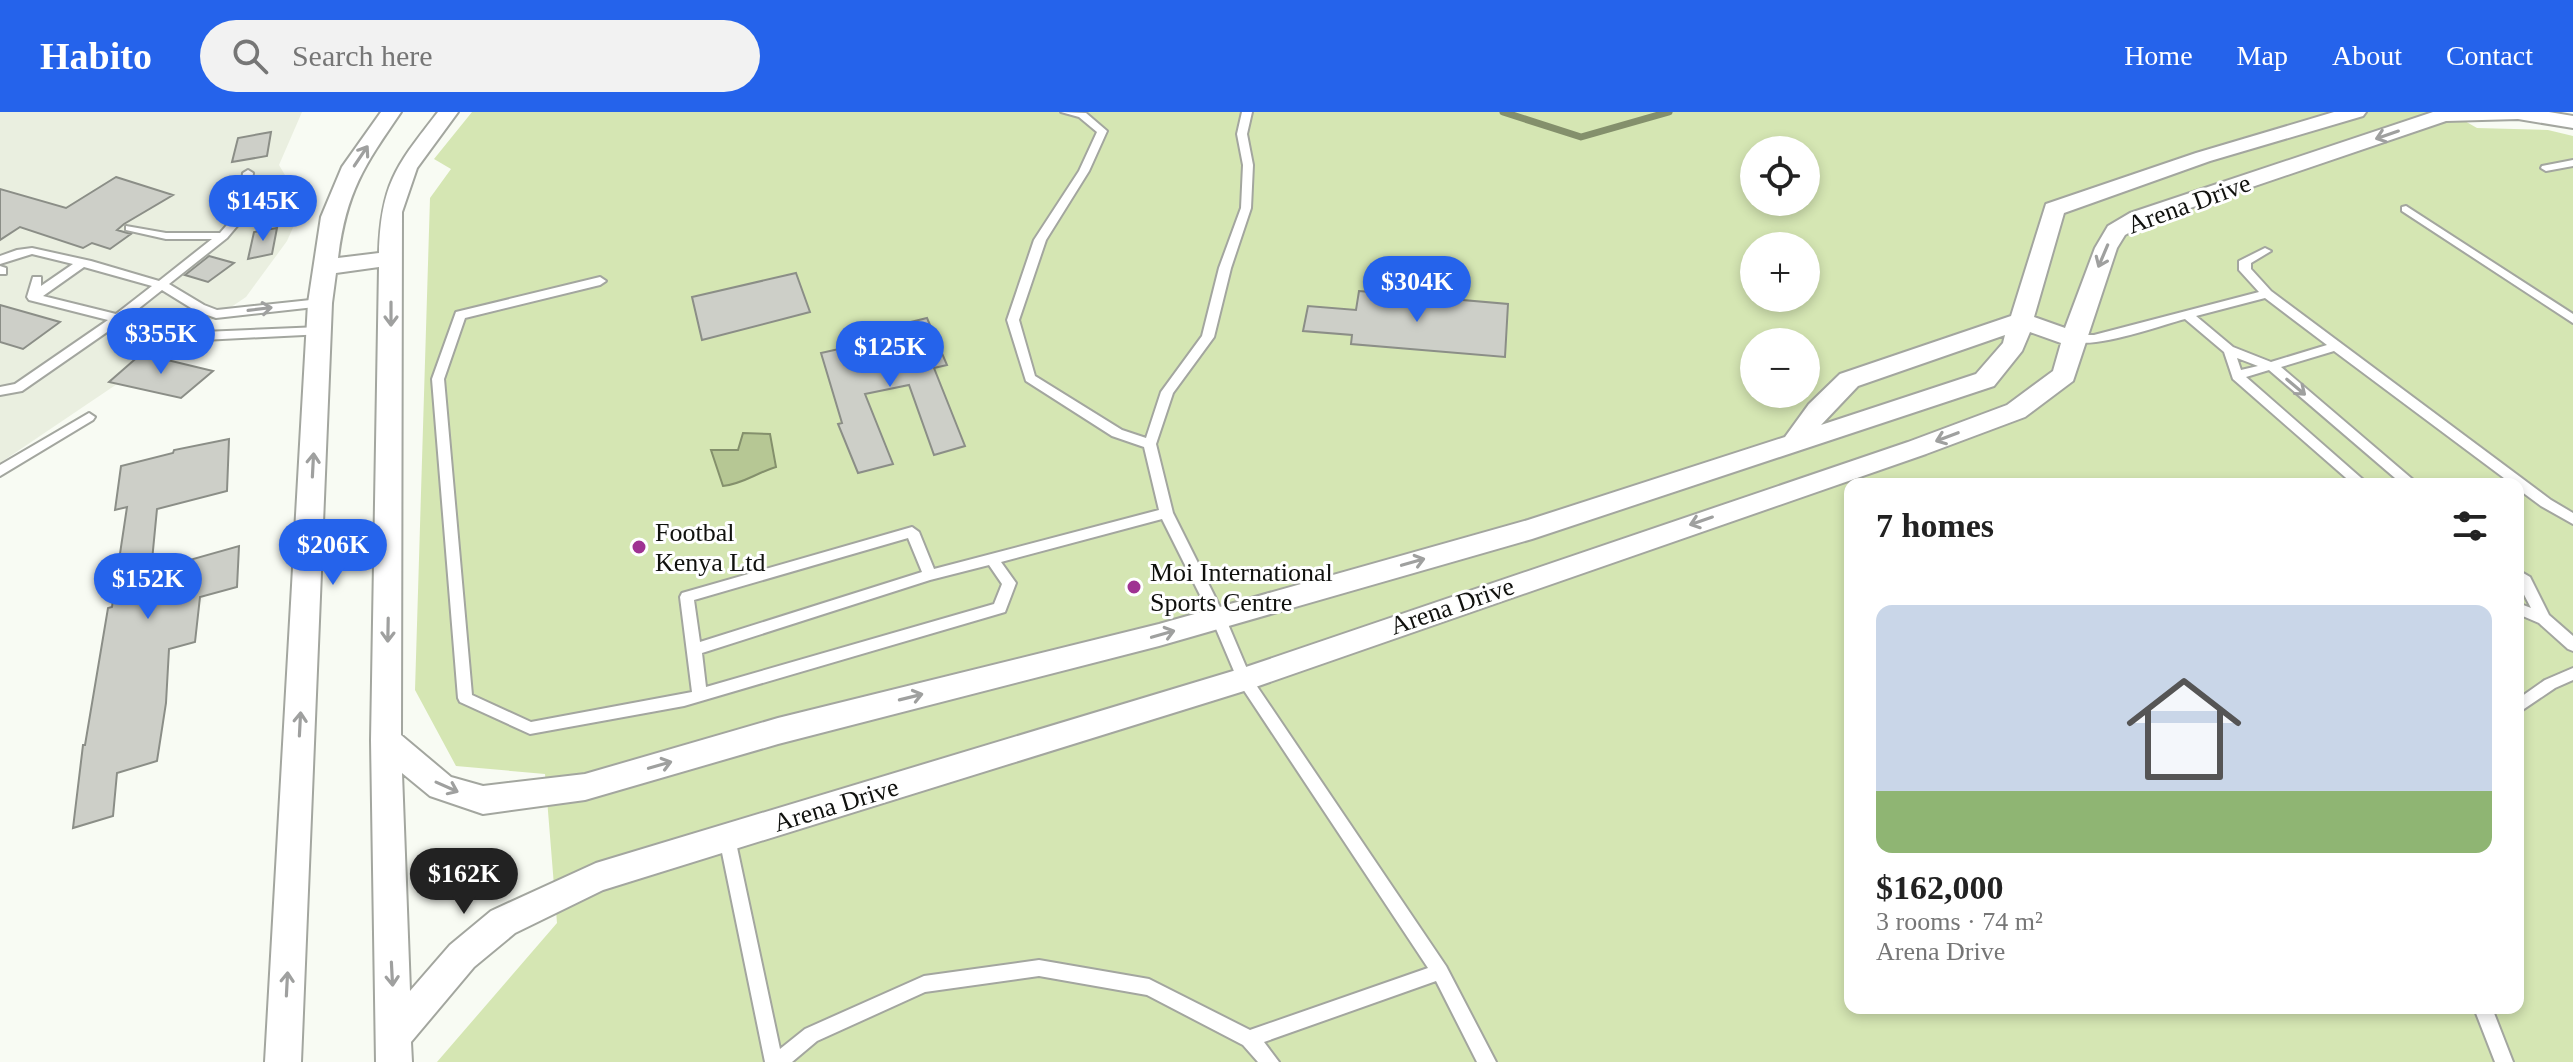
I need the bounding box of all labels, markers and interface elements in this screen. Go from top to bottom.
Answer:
search box [200,20,760,92]
icon: search [228,34,272,78]
text: Habito [40,35,152,77]
text: Search here [292,39,433,72]
text: Home [2124,40,2193,71]
text: Map [2237,40,2288,71]
text: About [2332,40,2402,71]
text: Contact [2446,40,2533,71]
one-way arrow [2375,128,2400,143]
map controls [1740,136,1820,408]
button: locate [1740,136,1820,216]
one-way arrow [353,146,369,168]
street label: Arena Drive [2123,168,2255,240]
pin: $145K [207,175,319,243]
text: $145K [227,186,299,215]
button: + [1740,232,1820,312]
one-way arrow [2095,243,2110,267]
pin: $304K [1361,256,1473,324]
text: $304K [1381,267,1453,296]
one-way arrow [383,300,399,327]
one-way arrow [246,302,273,317]
pin: $355K [105,308,217,376]
text: $355K [125,319,197,348]
pin: $125K [834,321,946,389]
button: − [1740,328,1820,408]
text: $125K [854,332,926,361]
one-way arrow [2285,378,2306,396]
one-way arrow [1935,431,1960,445]
one-way arrow [305,452,320,479]
icon: filters [2448,504,2492,548]
text: 7 homes [1876,507,1994,544]
one-way arrow [1689,515,1714,530]
place label: Footbal Kenya Ltd [655,518,765,577]
pin: $206K [277,519,389,587]
text: $206K [297,530,369,559]
marker: Footbal Kenya Ltd [630,538,648,556]
pin: $152K [92,553,204,621]
one-way arrow [1399,554,1425,569]
place label: Moi International Sports Centre [1150,558,1333,617]
text: $152K [112,564,184,593]
street label: Arena Drive [1386,571,1518,641]
marker: Moi International Sports Centre [1125,578,1143,596]
one-way arrow [380,616,395,643]
one-way arrow [1149,626,1175,641]
icon: home [2112,657,2256,801]
one-way arrow [897,688,923,703]
one-way arrow [293,711,308,738]
one-way arrow [646,757,672,772]
street label: Arena Drive [770,772,902,838]
one-way arrow [435,781,459,796]
pin: $162K [408,848,520,916]
text: $162K [428,859,500,888]
text: $162,000 [1876,869,2004,906]
text: 3 rooms · 74 m² [1876,907,2043,936]
text: Arena Drive [1876,937,2005,966]
one-way arrow [384,960,399,987]
one-way arrow [280,971,295,998]

